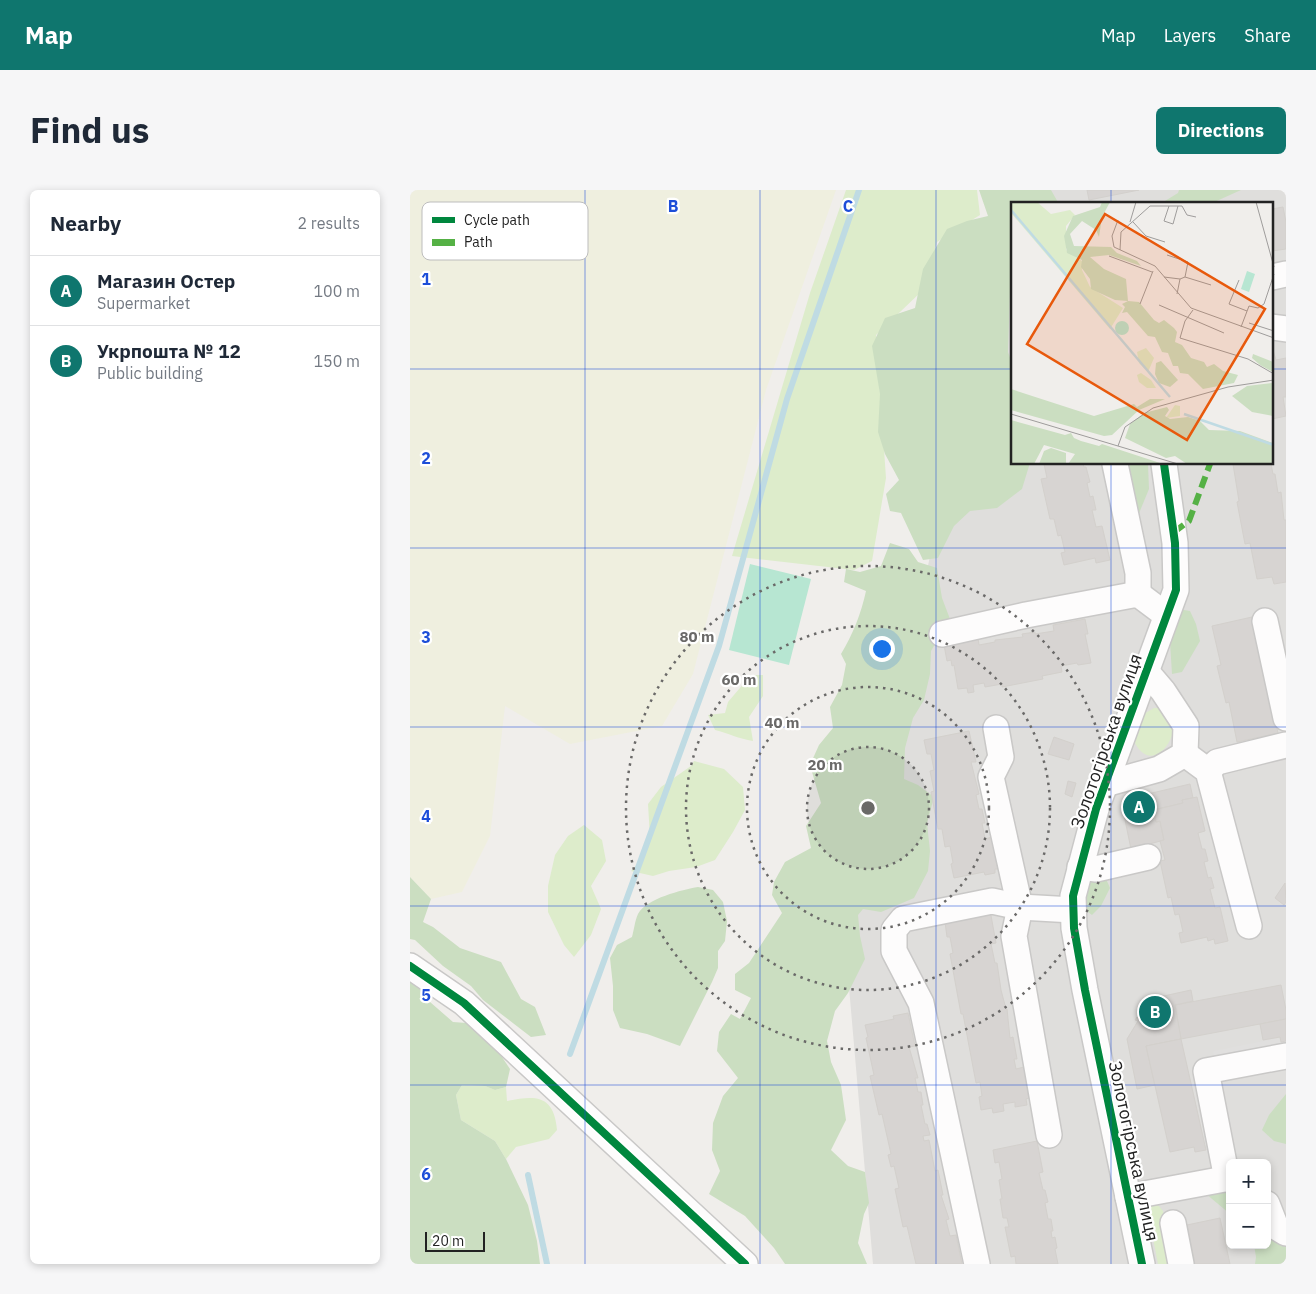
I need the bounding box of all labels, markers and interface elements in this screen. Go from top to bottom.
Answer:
text: Map [25,19,73,51]
text: Map [1101,24,1136,47]
text: Layers [1164,24,1216,47]
text: Share [1244,24,1291,47]
text: Find us [30,107,149,153]
button: Directions [1156,107,1286,154]
text: B [668,196,679,216]
text: C [843,196,853,216]
legend [422,202,588,260]
inset map [1011,202,1274,465]
text: Nearby [50,209,121,237]
text: Cycle path [464,211,530,229]
text: 2 results [297,213,360,233]
text: Path [464,233,493,251]
text: Магазин Остер [97,269,235,293]
text: 1 [421,269,431,289]
text: A [61,281,71,301]
text: 100 m [313,281,360,301]
text: Supermarket [97,293,190,313]
text: Укрпошта № 12 [97,339,241,363]
text: B [61,351,71,371]
text: 150 m [313,351,360,371]
text: Public building [97,363,203,383]
text: 2 [421,448,431,468]
text: 3 [421,627,431,647]
text: 80 m [680,627,714,646]
your location [869,636,895,662]
street label: Золотогірська вулиця [1065,650,1147,832]
text: 60 m [722,670,756,689]
text: 40 m [765,713,799,732]
text: 20 m [808,755,842,774]
pin: A [1123,788,1155,826]
centre of rings [859,799,877,817]
text: 4 [421,806,431,826]
text: 5 [421,985,431,1005]
pin: B [1139,993,1171,1031]
street label: Золотогірська вулиця [1104,1059,1164,1243]
map controls [1226,1159,1271,1249]
button: + [1226,1159,1271,1204]
text: 6 [421,1164,431,1184]
button: − [1226,1204,1271,1249]
scale bar [425,1229,485,1252]
text: 20 m [432,1232,464,1250]

